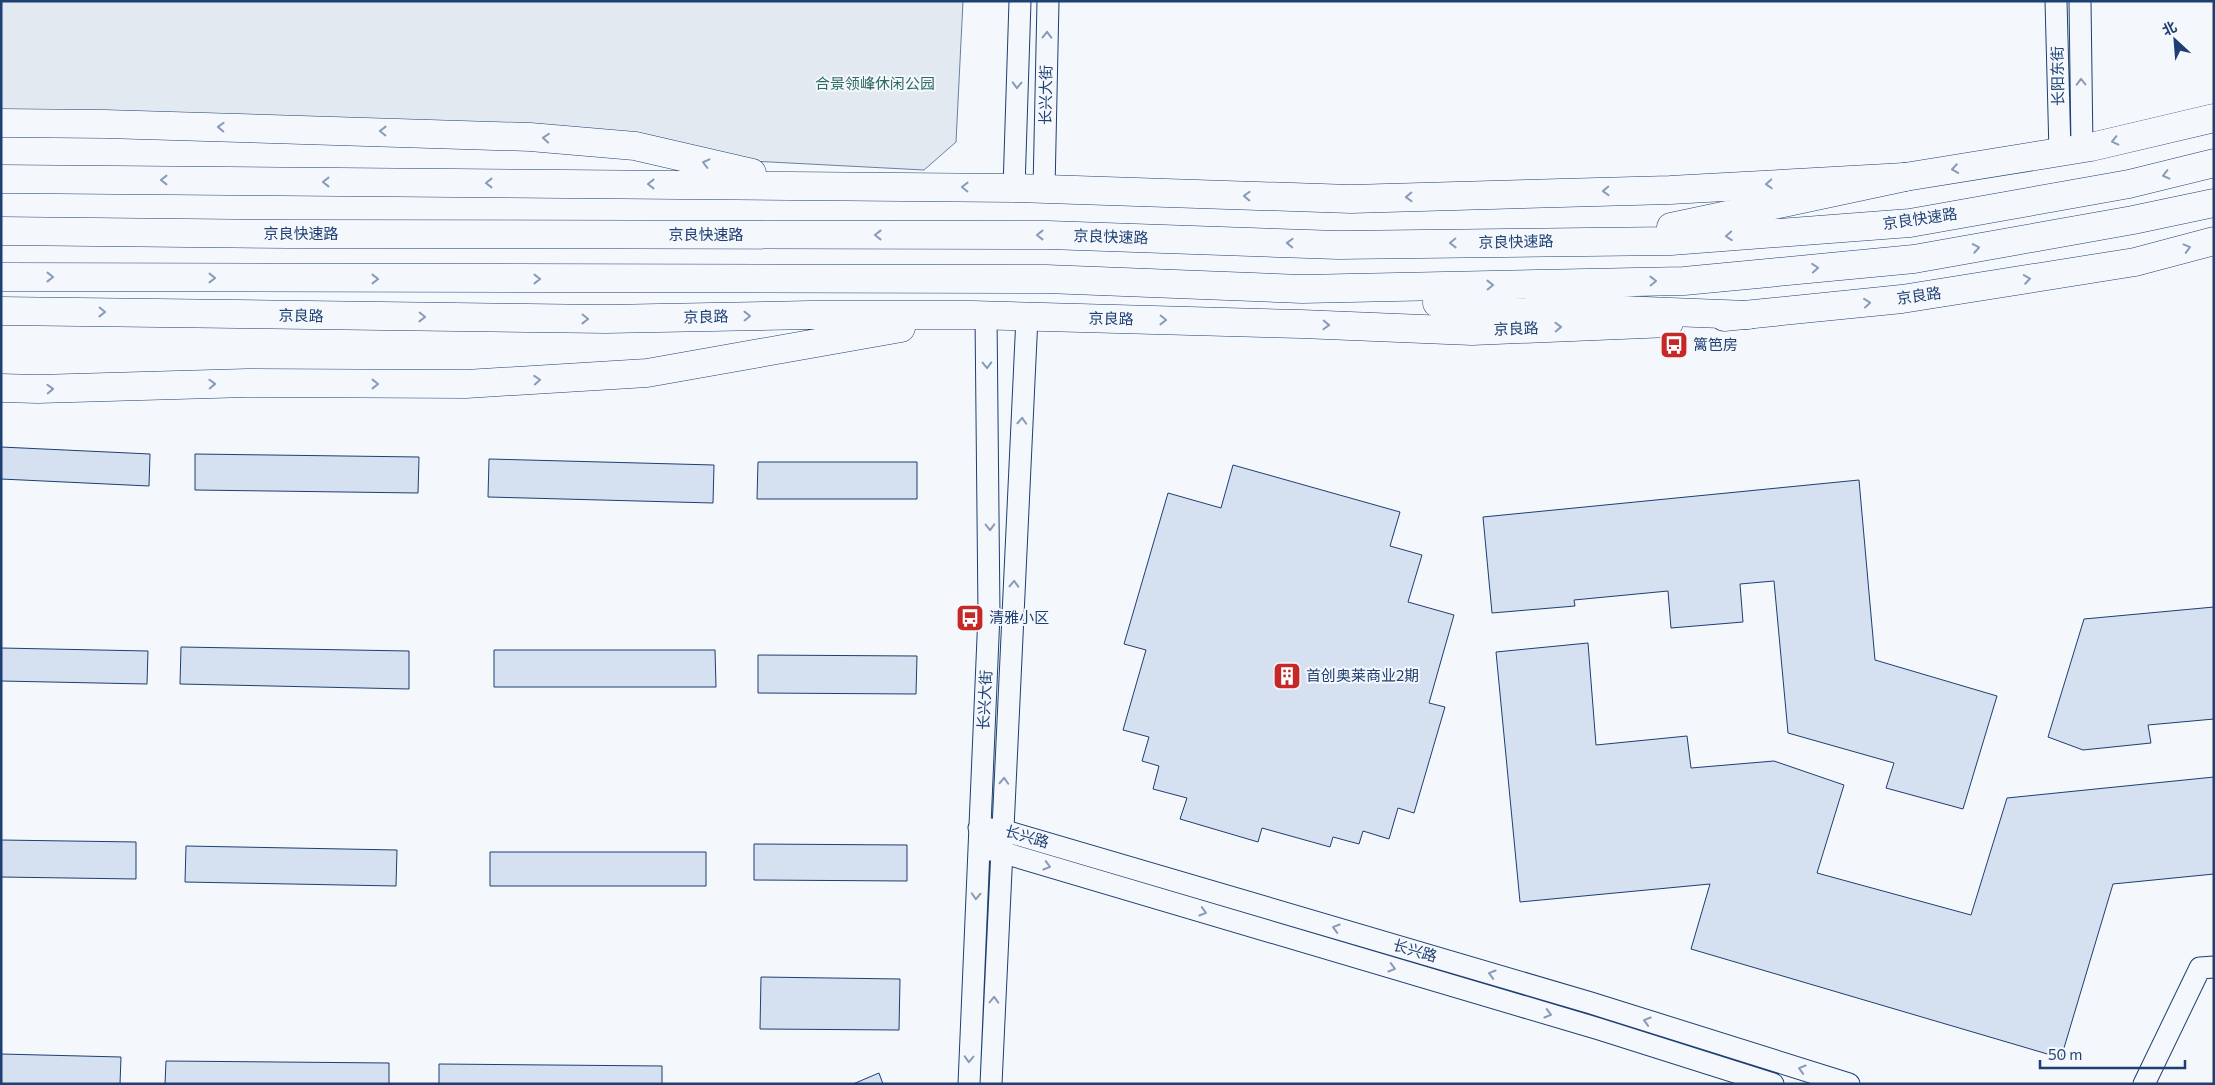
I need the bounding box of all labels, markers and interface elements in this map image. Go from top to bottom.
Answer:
north arrow [2150,15,2200,65]
text: 北 [2159,17,2179,39]
one-way arrow [1042,31,1053,39]
street label: 长阳东街 [2047,46,2067,106]
street label: 长兴大街 [1035,65,1055,125]
park label: 合景领峰休闲公园 [815,74,935,92]
one-way arrow [2076,77,2086,85]
one-way arrow [1012,82,1022,89]
one-way arrow [217,122,224,132]
one-way arrow [379,126,387,137]
one-way arrow [541,133,549,144]
one-way arrow [2111,135,2120,146]
one-way arrow [701,158,710,169]
one-way arrow [1951,163,1959,174]
one-way arrow [2162,169,2171,180]
one-way arrow [159,175,167,186]
one-way arrow [322,177,330,187]
one-way arrow [484,178,492,188]
one-way arrow [647,179,655,190]
one-way arrow [1765,179,1773,190]
one-way arrow [961,182,968,192]
one-way arrow [1602,186,1610,197]
one-way arrow [1242,190,1250,201]
one-way arrow [1405,192,1413,203]
street label: 京良快速路 [1881,204,1958,232]
street label: 京良快速路 [263,224,339,242]
street label: 京良快速路 [668,225,744,243]
street label: 京良快速路 [1073,226,1149,246]
one-way arrow [874,230,882,240]
one-way arrow [1036,230,1044,240]
street label: 京良快速路 [1478,231,1554,251]
one-way arrow [1725,231,1733,242]
one-way arrow [1286,238,1294,248]
one-way arrow [1449,238,1456,248]
one-way arrow [1971,243,1980,253]
one-way arrow [2182,243,2191,254]
one-way arrow [1811,263,1819,274]
one-way arrow [46,272,54,282]
one-way arrow [209,273,217,283]
one-way arrow [372,274,379,284]
one-way arrow [534,274,542,284]
one-way arrow [2023,275,2032,285]
one-way arrow [1649,276,1657,287]
one-way arrow [1487,280,1495,291]
street label: 京良路 [1895,283,1942,307]
one-way arrow [1863,298,1871,309]
street label: 京良路 [278,306,324,324]
one-way arrow [99,307,107,318]
street label: 京良路 [683,307,729,325]
street label: 京良路 [1088,309,1134,327]
one-way arrow [744,311,752,321]
one-way arrow [419,312,427,322]
one-way arrow [582,314,589,324]
one-way arrow [1160,315,1168,326]
street label: 京良路 [1493,318,1539,338]
one-way arrow [1322,319,1330,330]
one-way arrow [1554,322,1562,333]
bus stop icon: 篱笆房 [1659,330,1689,360]
place label: 篱笆房 [1693,335,1738,353]
one-way arrow [982,361,992,369]
one-way arrow [533,374,541,385]
one-way arrow [209,379,217,389]
one-way arrow [372,379,379,389]
one-way arrow [46,384,54,394]
one-way arrow [1016,417,1027,425]
one-way arrow [985,524,995,531]
one-way arrow [1009,580,1019,588]
bus stop icon: 清雅小区 [955,603,985,633]
place label: 清雅小区 [989,608,1049,626]
building icon: 首创奥莱商业2期 [1272,661,1302,691]
place label: 首创奥莱商业2期 [1306,666,1419,684]
street label: 长兴大街 [973,670,995,730]
one-way arrow [999,777,1010,785]
street label: 长兴路 [1003,821,1051,851]
one-way arrow [1043,860,1051,870]
one-way arrow [970,893,981,901]
one-way arrow [1198,906,1207,916]
one-way arrow [1331,923,1340,934]
street label: 长兴路 [1391,935,1439,965]
one-way arrow [1388,962,1396,972]
one-way arrow [1488,969,1496,979]
one-way arrow [989,996,1000,1004]
one-way arrow [1544,1008,1552,1018]
one-way arrow [1643,1016,1652,1026]
scale bar [2040,1038,2185,1070]
text: 50 m [2048,1045,2082,1063]
one-way arrow [964,1055,975,1063]
one-way arrow [1799,1065,1807,1075]

